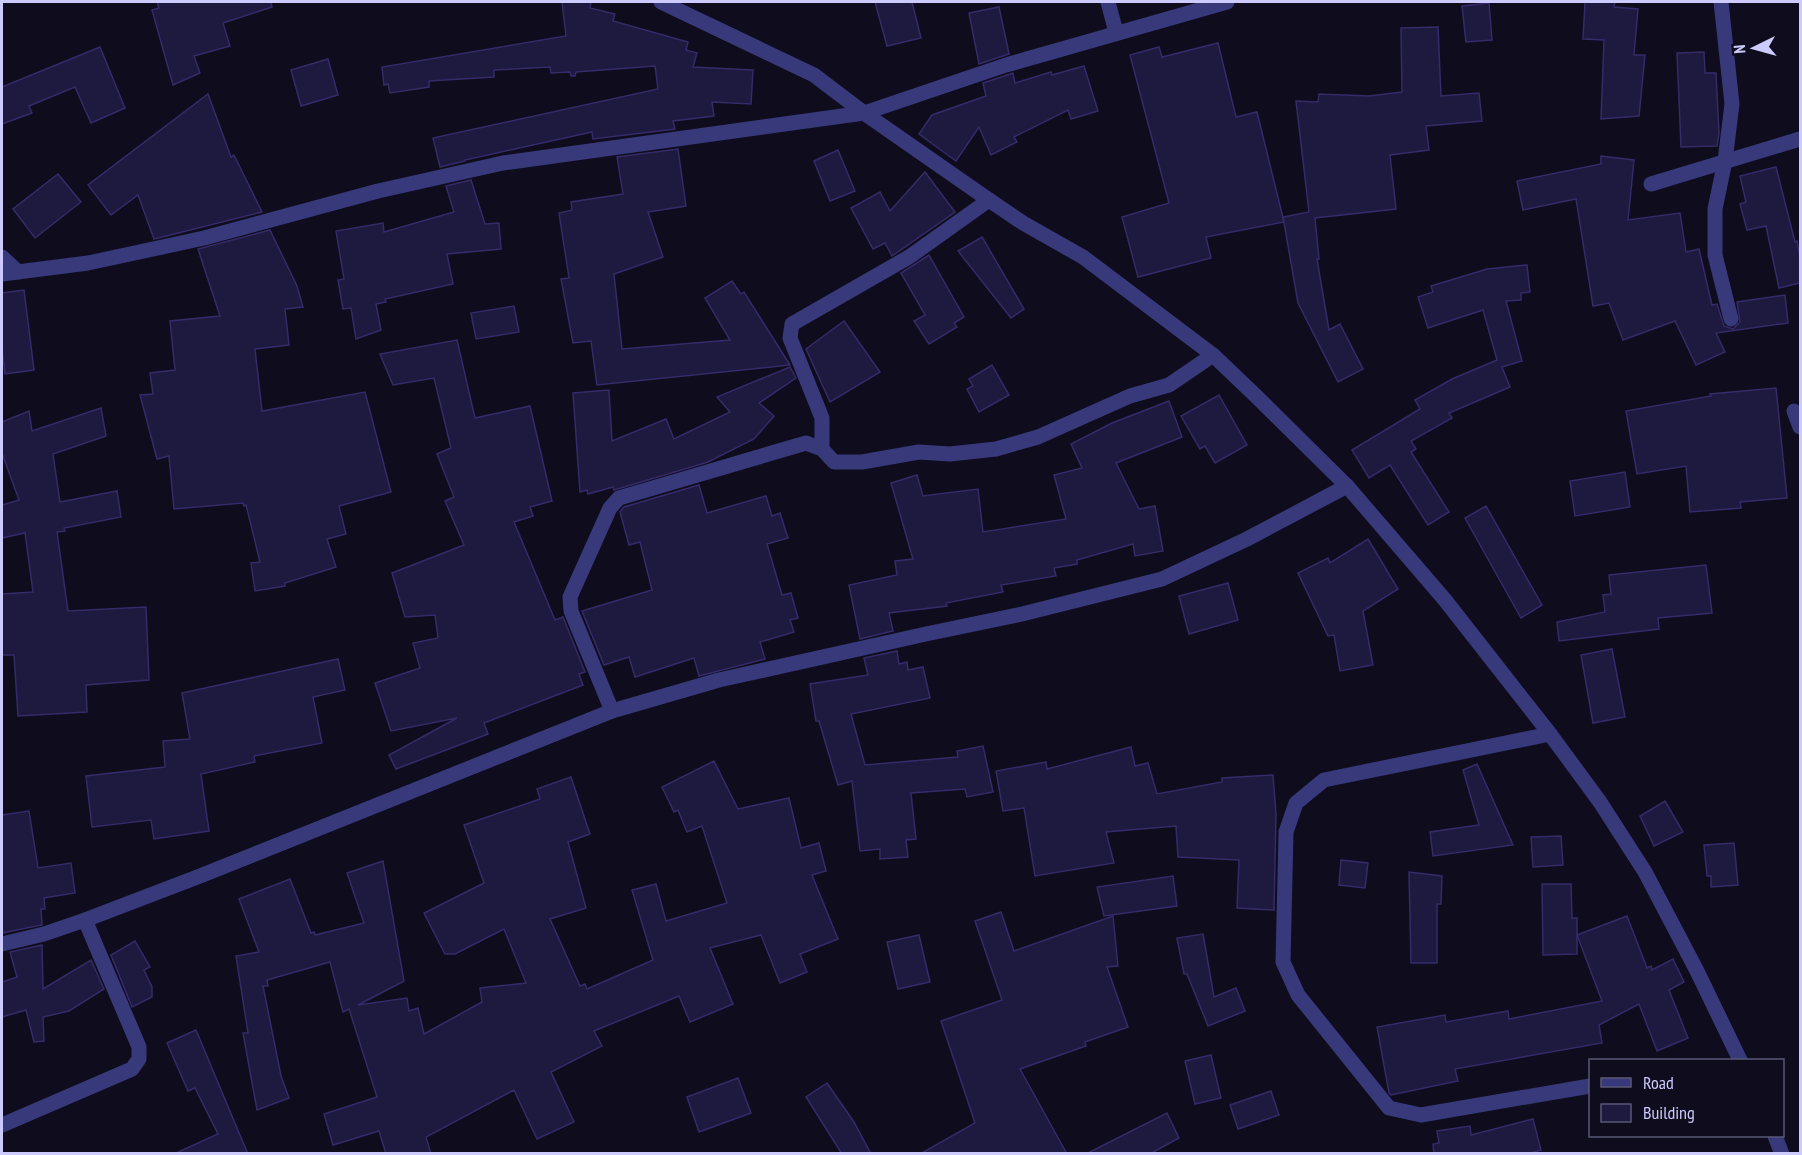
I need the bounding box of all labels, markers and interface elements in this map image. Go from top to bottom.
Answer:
north arrow [1724,18,1784,78]
text: N [1729,44,1749,54]
legend [1589,1059,1784,1137]
text: Road [1643,1071,1674,1094]
text: Building [1643,1101,1695,1124]

